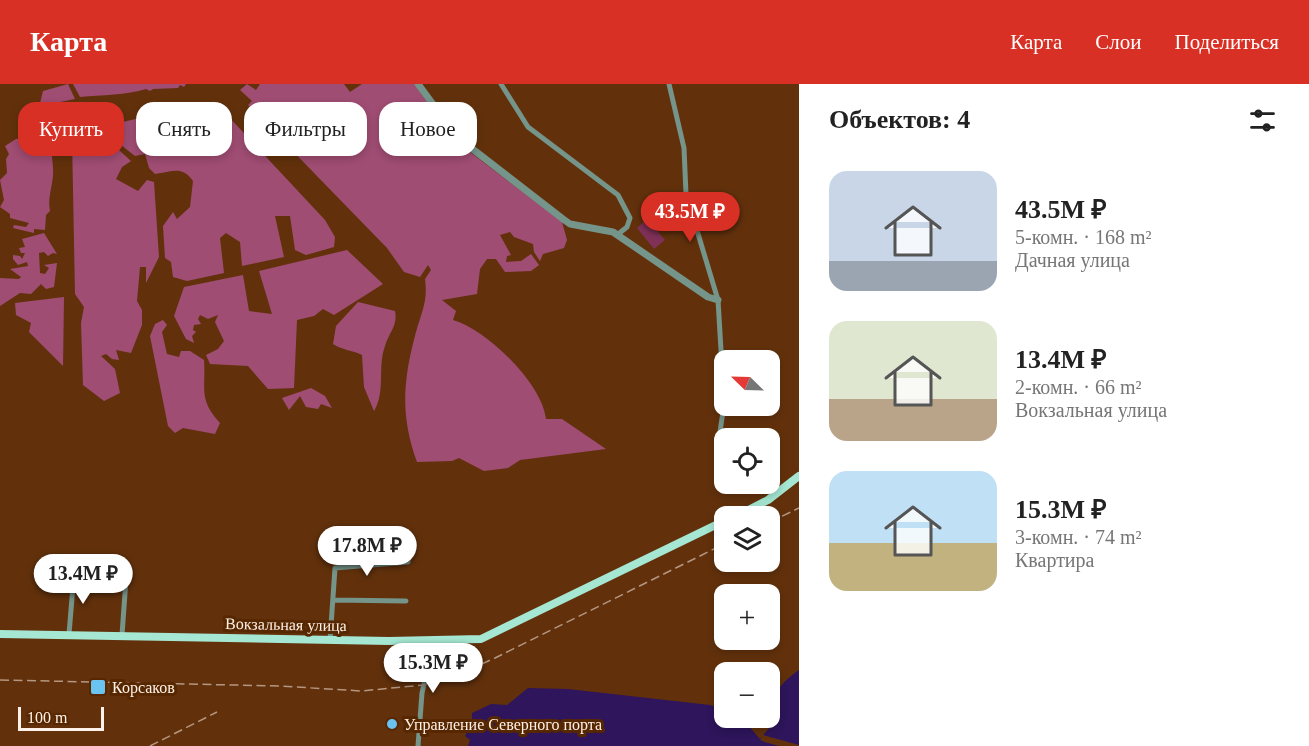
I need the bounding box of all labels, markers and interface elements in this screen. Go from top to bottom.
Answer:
text: Карта [30,26,107,57]
text: Карта [1010,30,1062,54]
text: Слои [1095,30,1141,54]
text: Поделиться [1174,30,1279,54]
chip: Купить [18,102,124,156]
chip: Снять [136,102,232,156]
chip: Фильтры [244,102,367,156]
chip: Новое [379,102,477,156]
icon: filters [1246,104,1279,137]
text: Объектов: 4 [829,105,970,134]
pin: 43.5M ₽ [635,192,745,243]
icon: home [877,195,949,267]
text: 43.5M ₽ [1015,195,1107,224]
text: 43.5M ₽ [655,200,725,222]
text: 5-комн. · 168 m² [1015,226,1152,248]
text: Дачная улица [1015,249,1130,271]
icon: home [877,345,949,417]
text: 13.4M ₽ [1015,345,1107,374]
north arrow [714,350,780,416]
map controls [714,350,780,728]
text: 2-комн. · 66 m² [1015,376,1142,398]
text: Вокзальная улица [1015,399,1167,421]
button: locate [714,428,780,494]
icon: home [877,495,949,567]
text: 15.3M ₽ [1015,495,1107,524]
button: layers [714,506,780,572]
pin: 17.8M ₽ [312,526,422,577]
text: 3-комн. · 74 m² [1015,526,1142,548]
text: 17.8M ₽ [332,534,402,556]
text: Квартира [1015,549,1094,571]
pin: 13.4M ₽ [28,554,138,605]
text: 13.4M ₽ [48,562,118,584]
button: + [714,584,780,650]
street label: Вокзальная улица [225,615,347,635]
pin: 15.3M ₽ [378,643,488,694]
text: 15.3M ₽ [398,651,468,673]
button: − [714,662,780,728]
marker: Корсаков [89,678,107,696]
place label: Корсаков [112,679,175,697]
scale bar [18,704,104,732]
text: 100 m [27,709,67,726]
place label: Управление Северного порта [404,716,602,734]
marker: Управление Северного порта [385,717,399,731]

